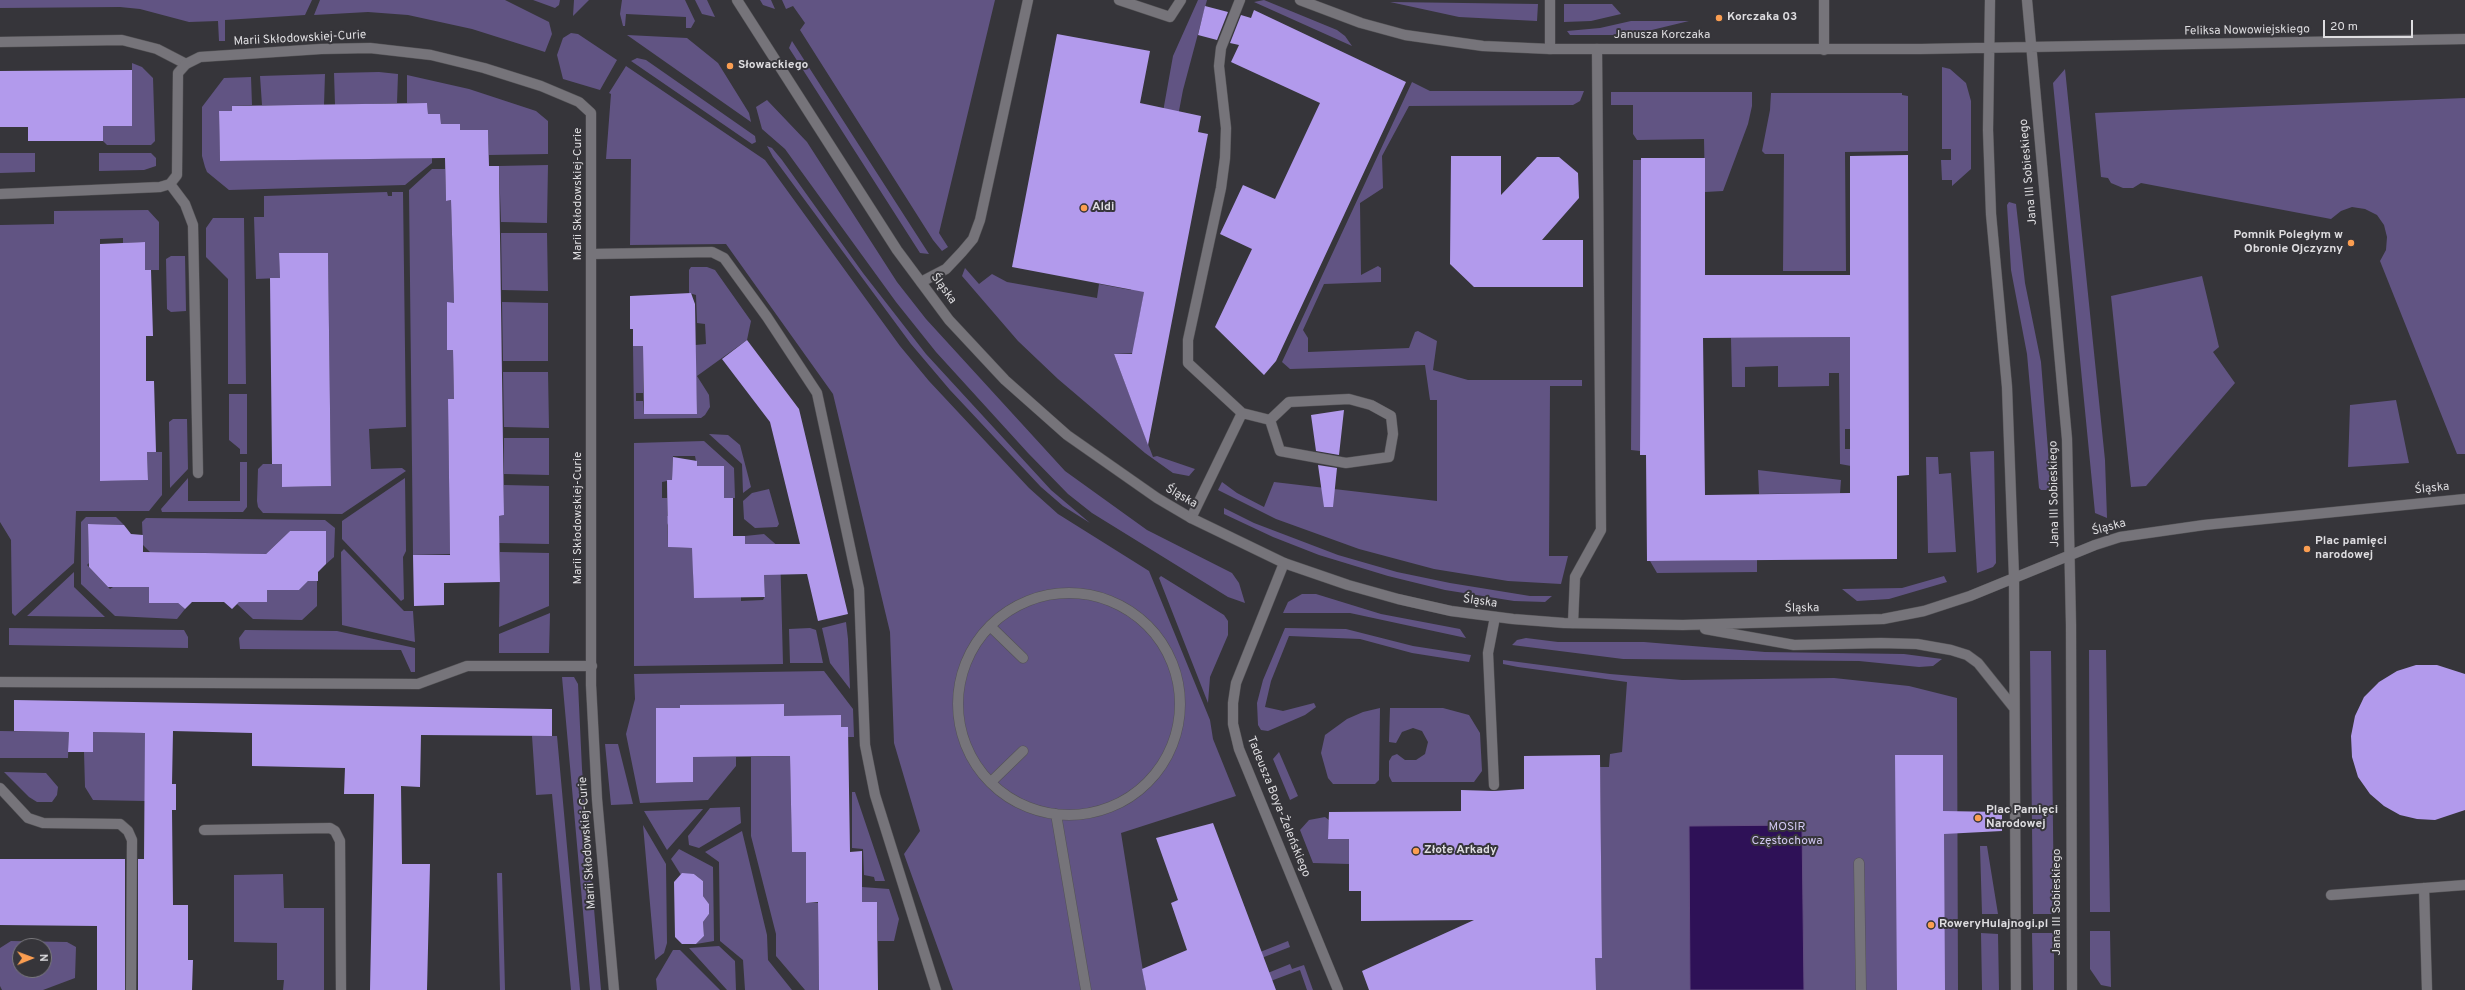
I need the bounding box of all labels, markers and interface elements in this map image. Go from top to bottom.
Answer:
place label: Korczaka 03 [1727,11,1797,25]
scale bar [2325,12,2415,38]
marker: Korczaka 03 [1714,13,1724,23]
text: 20 m [2330,19,2358,35]
street label: Feliksa Nowowiejskiego [2184,23,2310,39]
street label: Marii Skłodowskiej-Curie [233,28,367,50]
street label: Janusza Korczaka [1614,29,1710,43]
place label: Słowackiego [738,59,808,73]
marker: Słowackiego [725,61,735,71]
street label: Jana III Sobieskiego [2017,118,2041,226]
street label: Marii Skłodowskiej-Curie [572,128,586,260]
place label: Aldi [1092,201,1114,215]
marker: Aldi [1079,203,1089,213]
place label: Pomnik Poległym w Obronie Ojczyzny [2234,229,2343,257]
marker: Pomnik Poległym w Obronie Ojczyzny [2346,238,2356,248]
street label: Śląska [927,271,959,307]
street label: Jana III Sobieskiego [2047,440,2063,548]
street label: Marii Skłodowskiej-Curie [572,452,586,584]
street label: Śląska [2414,480,2450,498]
street label: Śląska [1162,482,1200,512]
street label: Śląska [2090,517,2128,539]
place label: Plac pamięci narodowej [2315,535,2387,563]
marker: Plac pamięci narodowej [2302,544,2312,554]
street label: Śląska [1462,592,1498,612]
street label: Śląska [1785,601,1819,617]
street label: Tadeusza Boya-Żeleńskiego [1243,734,1313,880]
street label: Marii Skłodowskiej-Curie [576,776,600,910]
place label: Plac Pamięci Narodowej [1986,804,2058,832]
marker: Plac Pamięci Narodowej [1973,813,1983,823]
park label: MOSIR Częstochowa [1751,821,1823,849]
place label: Złote Arkady [1424,844,1497,858]
marker: Złote Arkady [1411,846,1421,856]
street label: Jana III Sobieskiego [2051,849,2065,955]
place label: RoweryHulajnogi.pl [1939,918,2048,932]
marker: RoweryHulajnogi.pl [1926,920,1936,930]
north arrow [12,938,52,978]
text: N [36,954,50,962]

